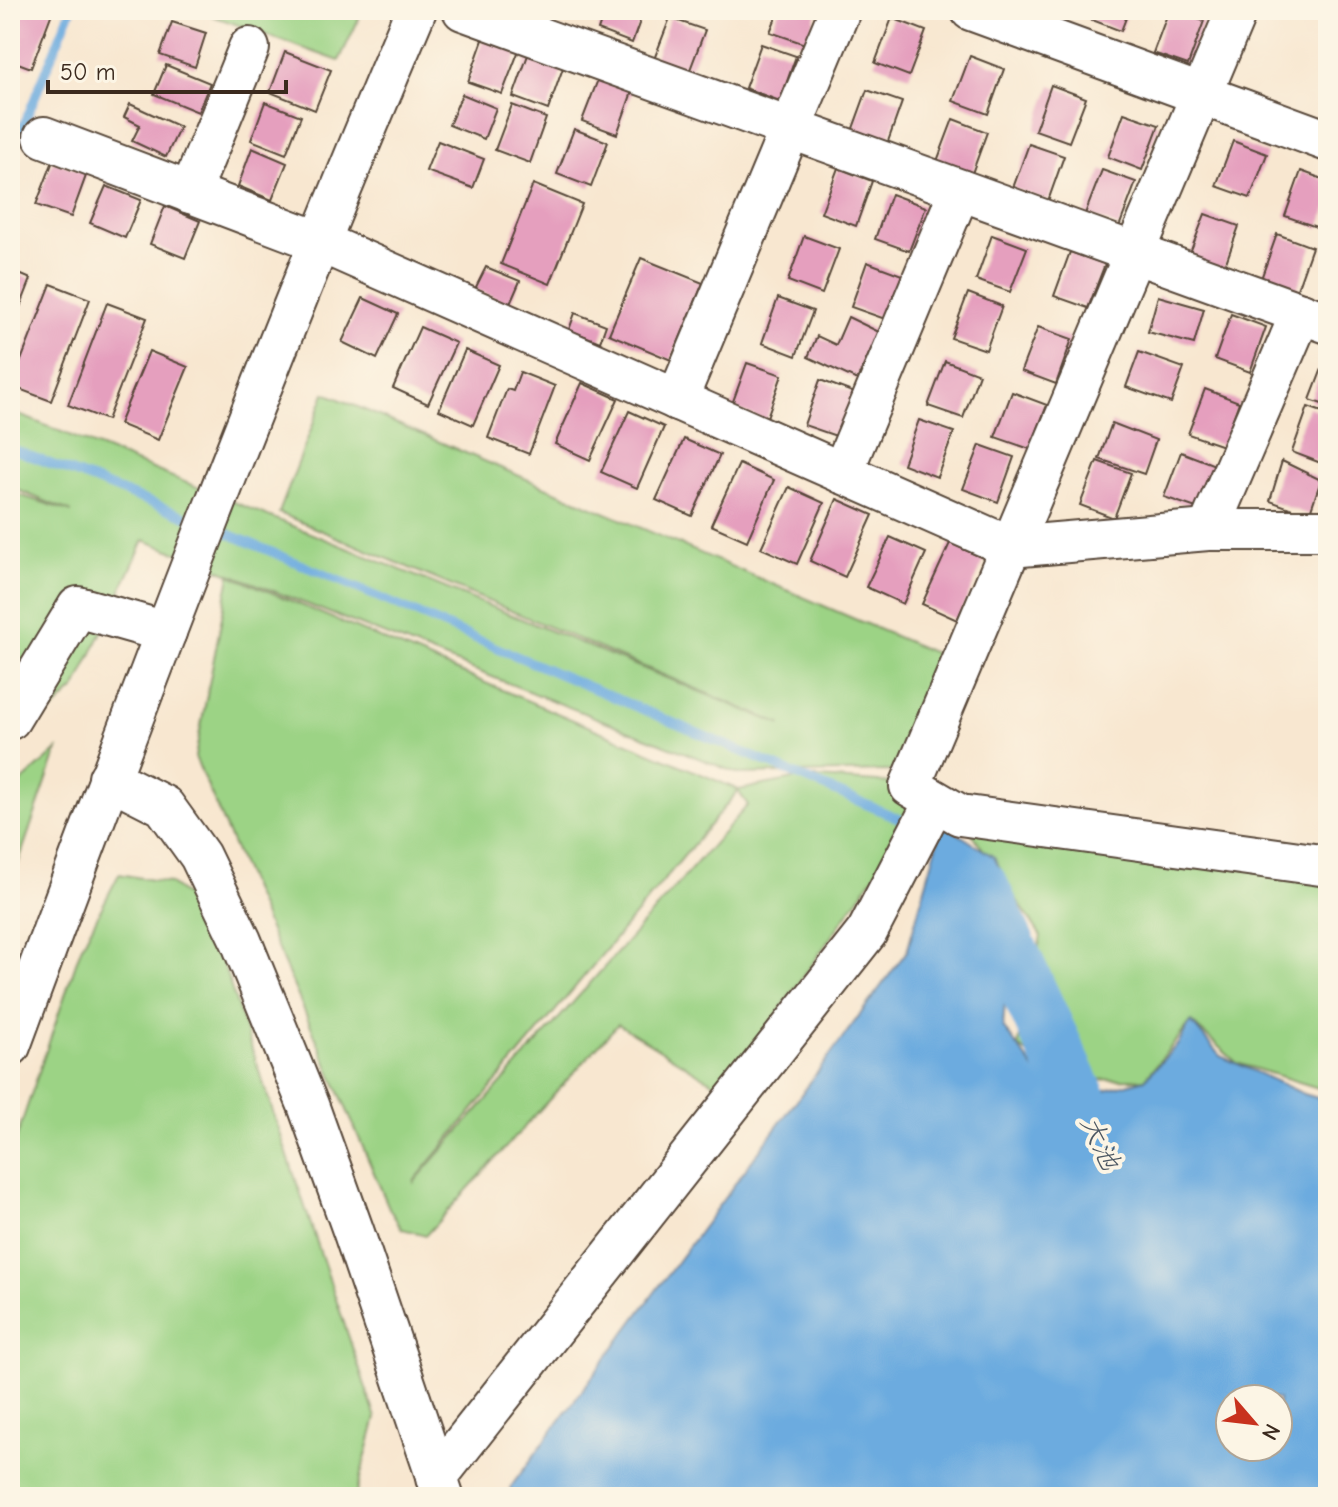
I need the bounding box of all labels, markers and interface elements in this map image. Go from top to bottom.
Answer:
scale bar [48,44,286,94]
text: 50 m [60,58,116,86]
water label: 大池 [1074,1110,1127,1175]
north arrow [1214,1383,1294,1463]
text: N [1256,1419,1286,1444]

